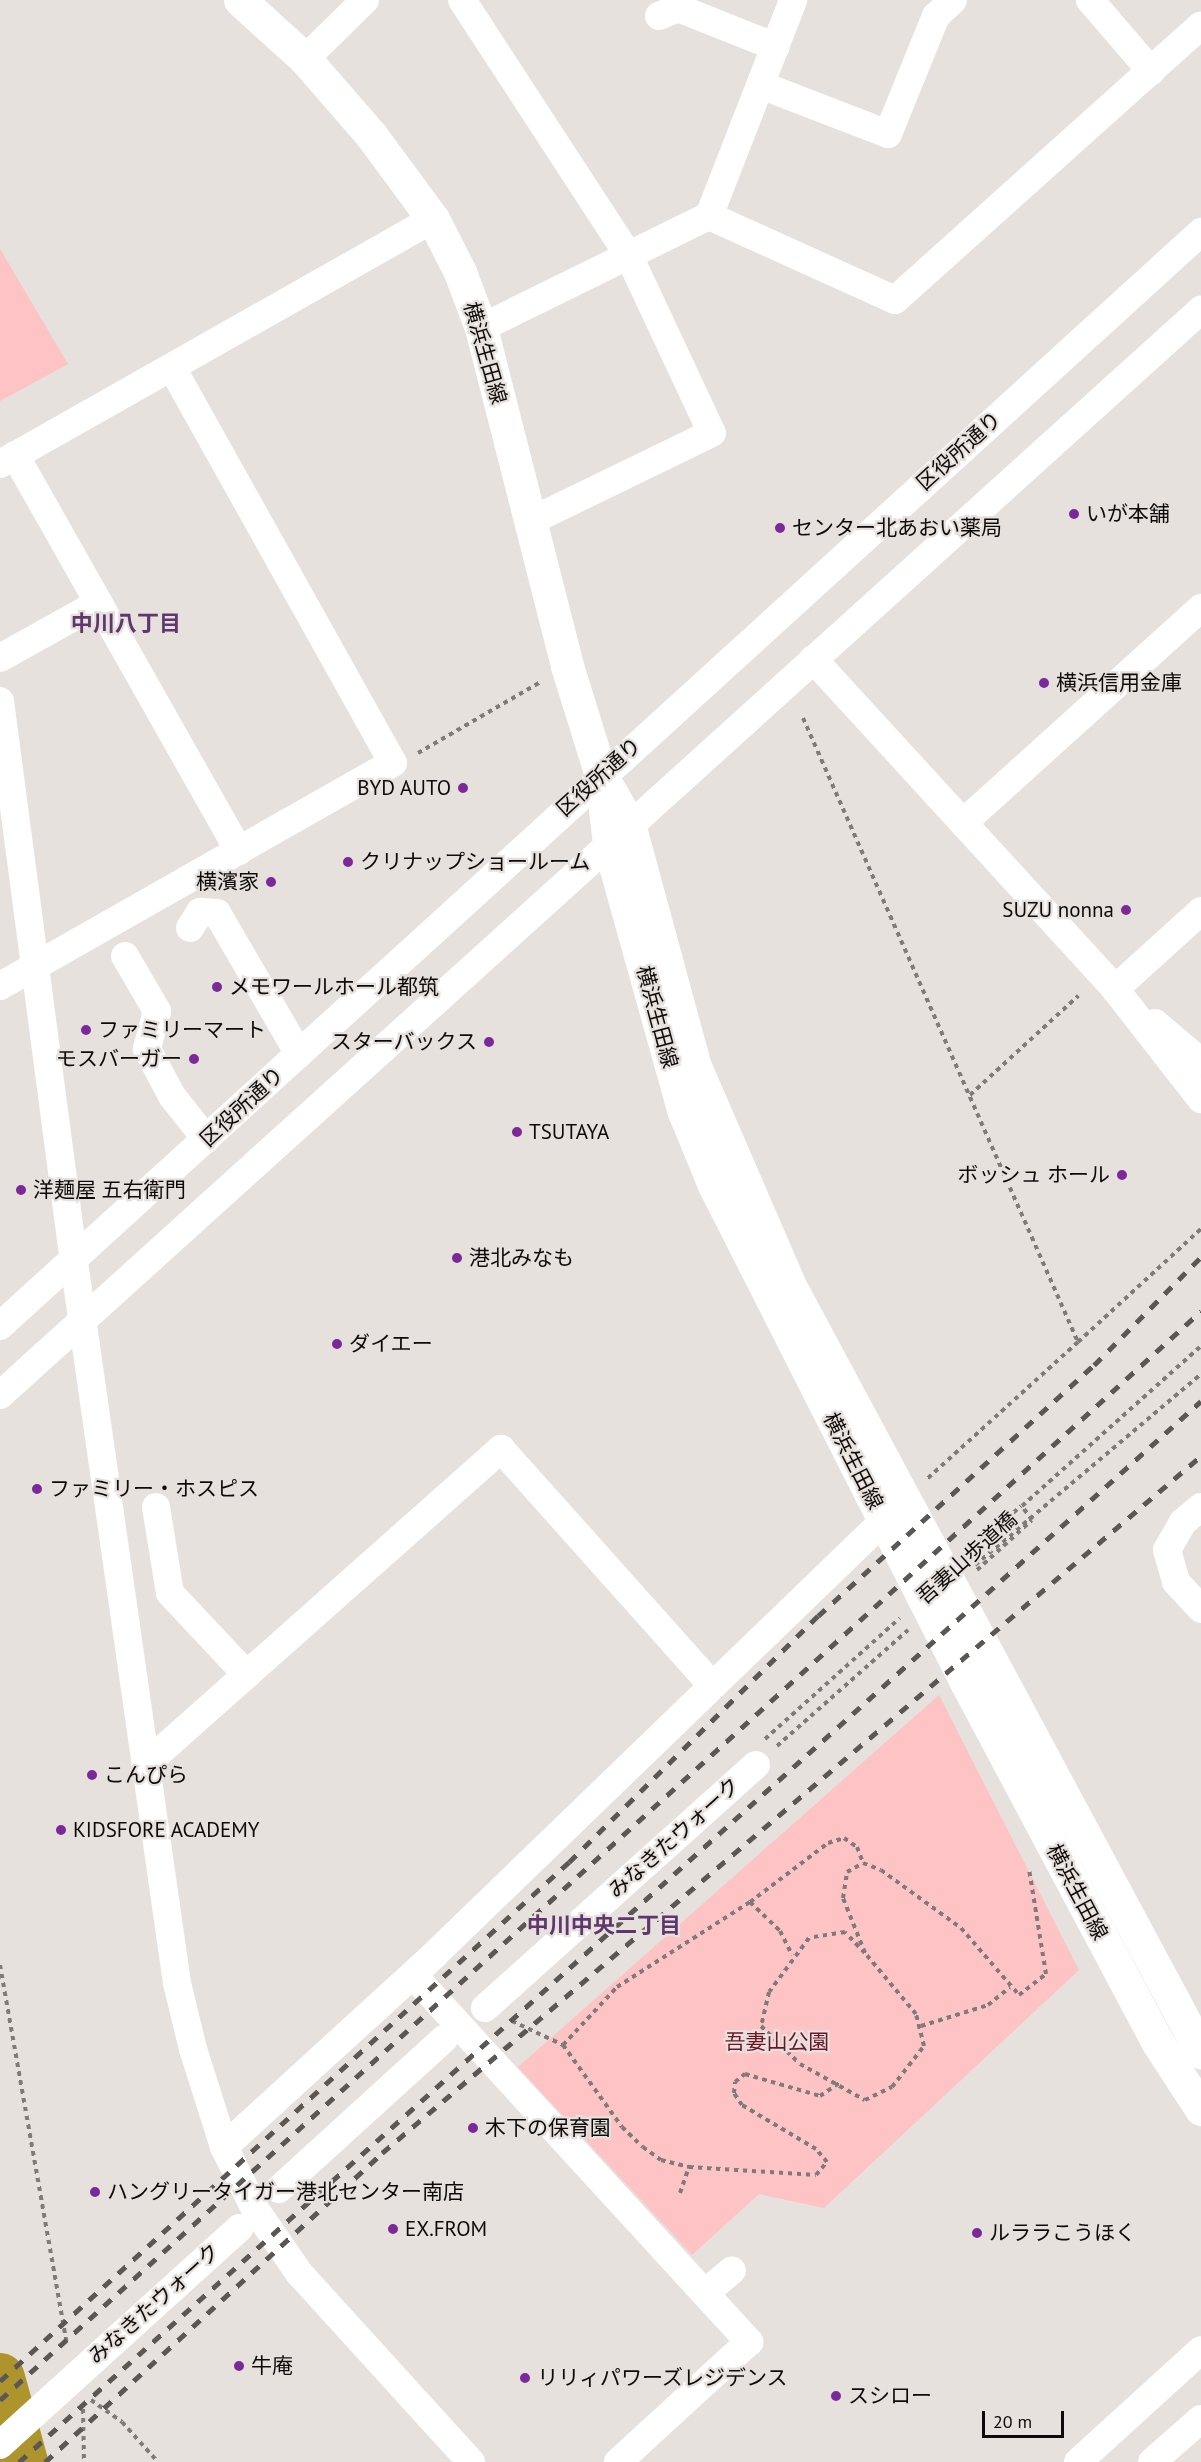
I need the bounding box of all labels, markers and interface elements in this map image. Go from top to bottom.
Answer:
street label: 横浜生田線 [458,299,512,407]
street label: 区役所通り [912,407,1006,495]
place label: いが本舗 [1086,501,1170,527]
marker: いが本舗 [1067,507,1081,521]
place label: センター北あおい薬局 [792,515,1002,541]
marker: センター北あおい薬局 [773,521,787,535]
district label: 中川八丁目 [71,611,181,637]
place label: 横浜信用金庫 [1056,670,1182,696]
marker: 横浜信用金庫 [1037,676,1051,690]
street label: 区役所通り [552,733,646,821]
place label: BYD AUTO [357,775,451,801]
marker: BYD AUTO [456,781,470,795]
place label: クリナップショールーム [360,849,591,875]
marker: クリナップショールーム [341,855,355,869]
place label: 横濱家 [196,869,259,895]
marker: 横濱家 [264,875,278,889]
place label: SUZU nonna [1002,897,1114,923]
marker: SUZU nonna [1119,903,1133,917]
street label: 横浜生田線 [631,963,683,1071]
place label: メモワールホール都筑 [229,974,439,1000]
marker: メモワールホール都筑 [210,980,224,994]
place label: ファミリーマート [98,1017,266,1043]
marker: ファミリーマート [79,1023,93,1037]
place label: スターバックス [330,1029,477,1055]
marker: スターバックス [482,1035,496,1049]
place label: モスバーガー [56,1046,182,1072]
marker: モスバーガー [187,1052,201,1066]
street label: 区役所通り [195,1062,289,1152]
place label: TSUTAYA [529,1119,609,1145]
marker: TSUTAYA [510,1125,524,1139]
place label: ボッシュ ホール [957,1162,1110,1188]
marker: ボッシュ ホール [1115,1168,1129,1182]
place label: 洋麺屋 五右衛門 [33,1177,186,1203]
marker: 洋麺屋 五右衛門 [14,1183,28,1197]
place label: 港北みなも [469,1245,574,1271]
marker: 港北みなも [450,1251,464,1265]
place label: ダイエー [349,1331,433,1357]
marker: ダイエー [330,1337,344,1351]
street label: 横浜生田線 [818,1409,888,1513]
place label: ファミリー・ホスピス [49,1476,259,1502]
marker: ファミリー・ホスピス [30,1482,44,1496]
street label: 吾妻山歩道橋 [912,1506,1022,1610]
place label: こんぴら [104,1762,188,1788]
marker: こんぴら [85,1768,99,1782]
street label: みなきたウォーク [603,1772,745,1904]
place label: KIDSFORE ACADEMY [73,1817,260,1843]
marker: KIDSFORE ACADEMY [54,1823,68,1837]
street label: 横浜生田線 [1041,1840,1113,1944]
district label: 中川中央二丁目 [527,1913,681,1939]
park label: 吾妻山公園 [725,2029,829,2055]
place label: 木下の保育園 [485,2115,611,2141]
marker: 木下の保育園 [466,2121,480,2135]
place label: ハングリータイガー港北センター南店 [107,2179,464,2205]
marker: ハングリータイガー港北センター南店 [88,2185,102,2199]
place label: EX.FROM [405,2216,487,2242]
place label: ルララこうほく [989,2220,1136,2246]
marker: EX.FROM [386,2222,400,2236]
marker: ルララこうほく [970,2226,984,2240]
street label: みなきたウォーク [83,2238,225,2370]
place label: 牛庵 [251,2353,293,2379]
marker: 牛庵 [232,2359,246,2373]
place label: リリィパワーズレジデンス [537,2365,789,2391]
marker: リリィパワーズレジデンス [518,2371,532,2385]
place label: スシロー [848,2383,932,2409]
marker: スシロー [829,2389,843,2403]
scale bar [985,2399,1068,2437]
text: 20 m [993,2410,1032,2433]

